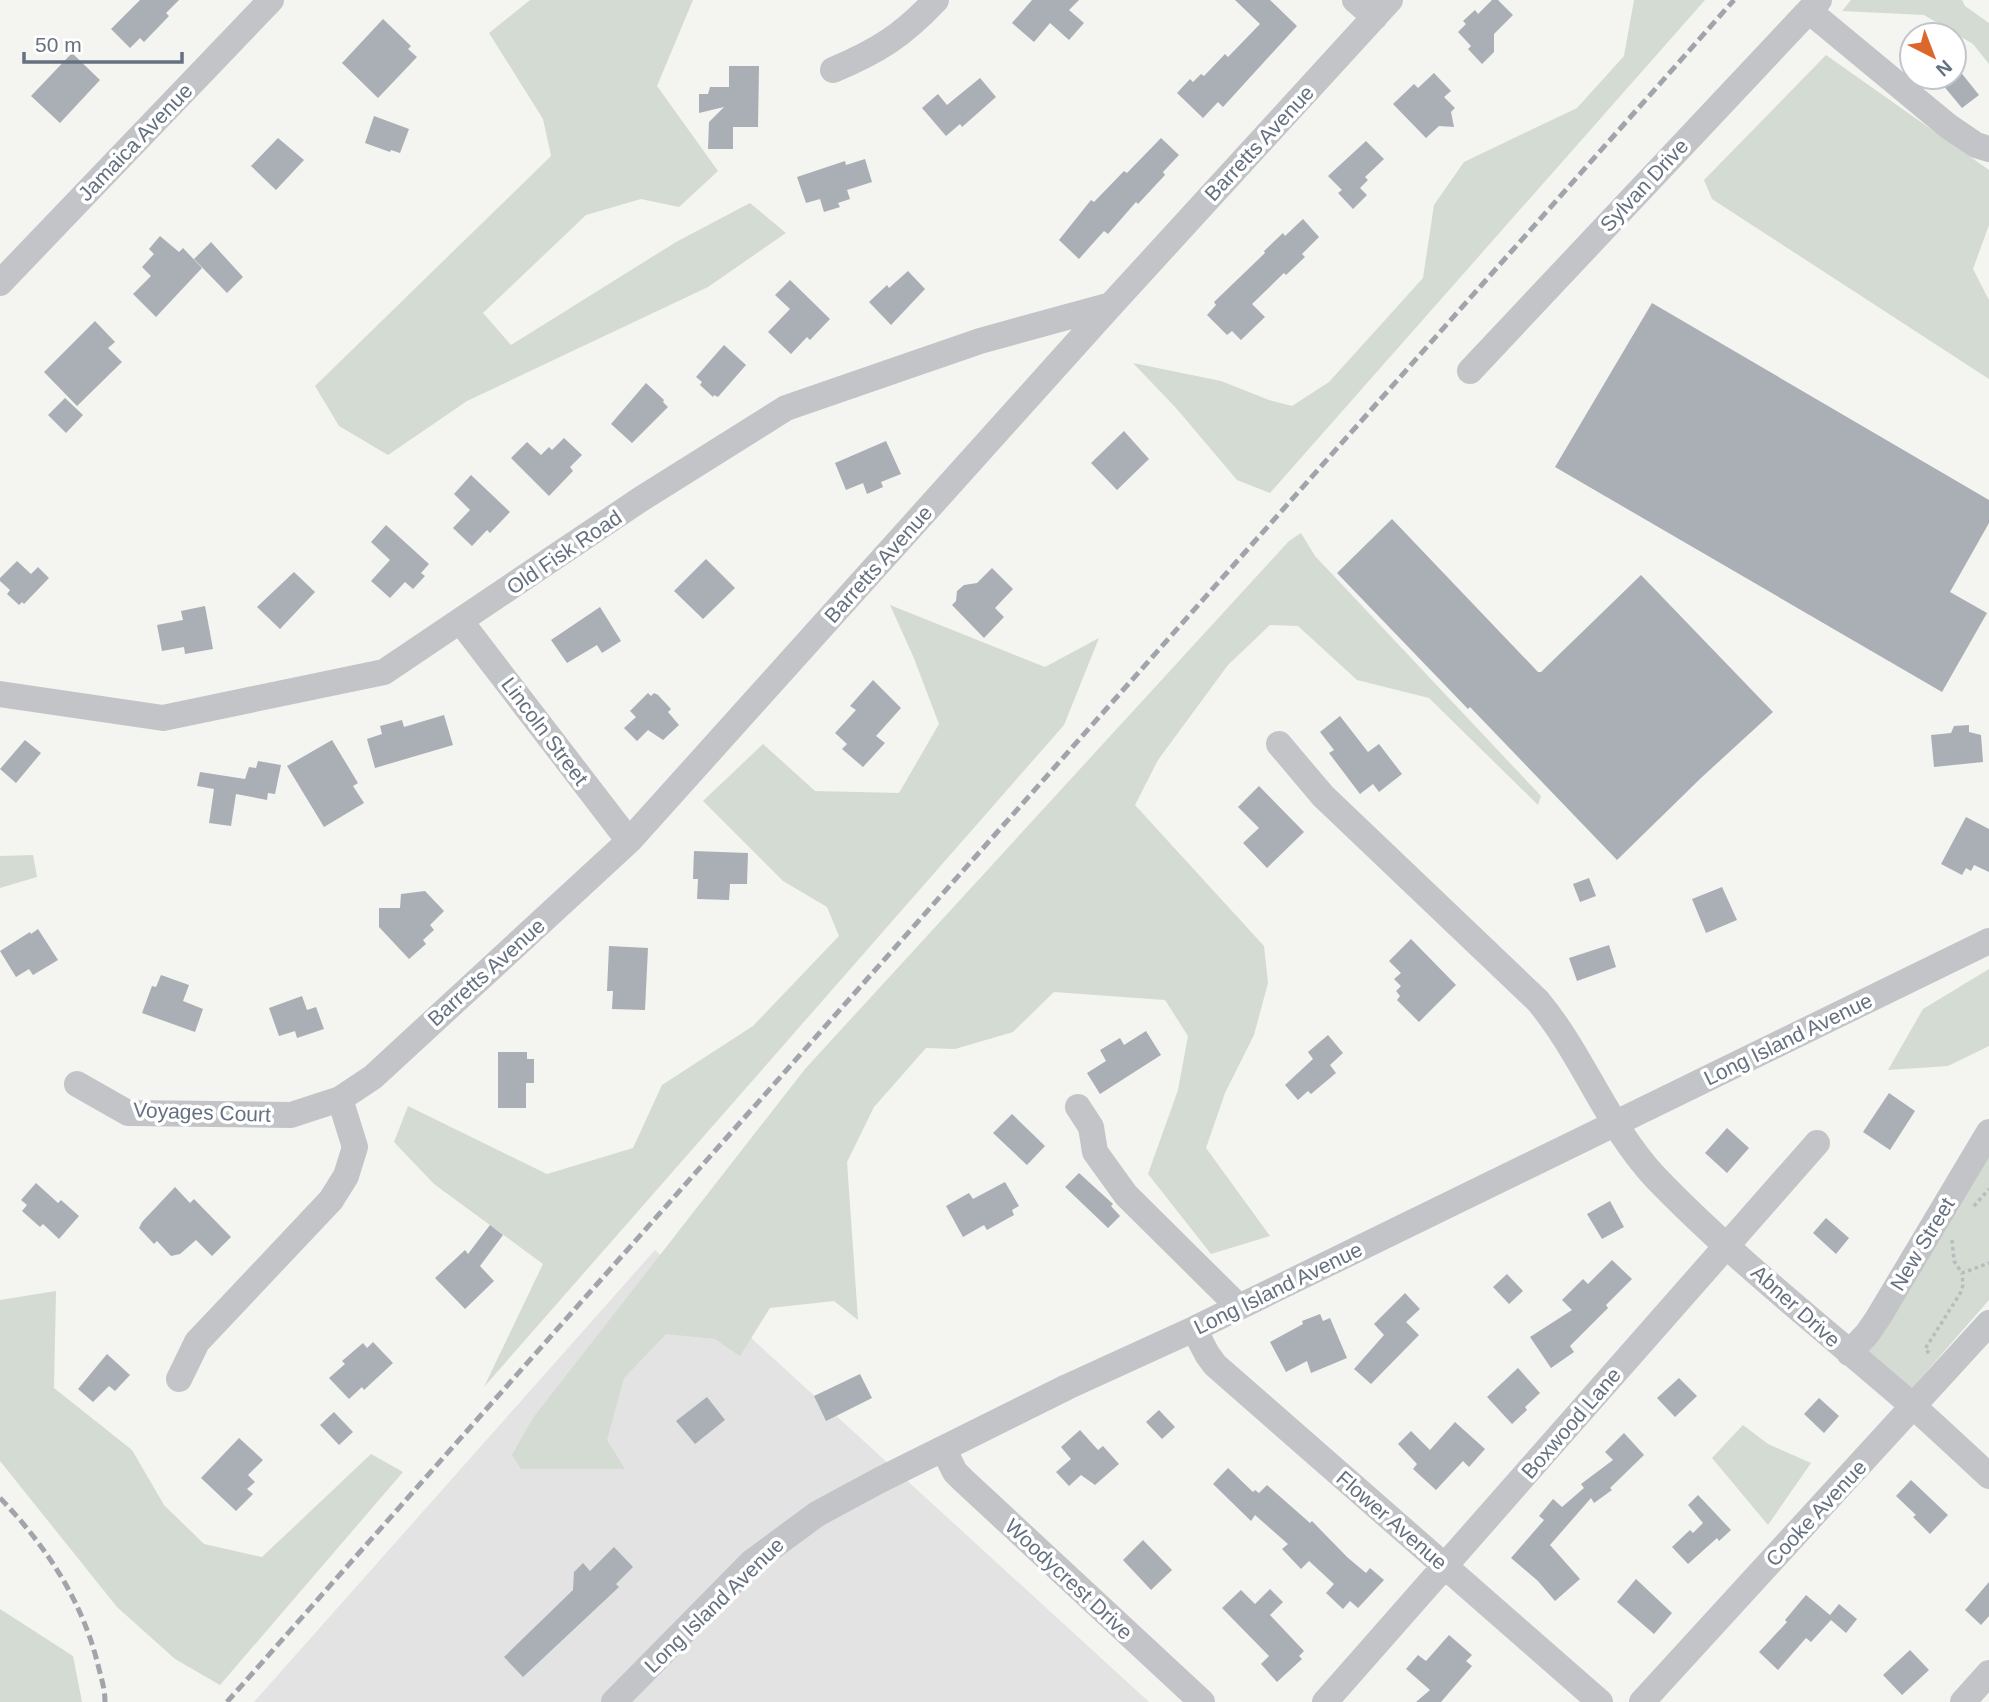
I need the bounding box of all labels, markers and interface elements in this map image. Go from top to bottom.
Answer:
scale bar [24,21,182,65]
north arrow [1898,21,1968,91]
text: 50 m [35,33,82,56]
text: N [1932,56,1956,81]
street label: Jamaica Avenue [73,79,197,205]
street label: Barretts Avenue [1200,81,1318,205]
street label: Sylvan Drive [1595,134,1693,236]
street label: Barretts Avenue [820,501,936,627]
street label: Old Fisk Road [502,505,626,599]
street label: Lincoln Street [497,673,593,789]
street label: Barretts Avenue [423,914,549,1030]
street label: Long Island Avenue [1700,988,1876,1090]
street label: Voyages Court [133,1098,271,1126]
street label: New Street [1885,1193,1959,1294]
street label: Long Island Avenue [1190,1237,1366,1339]
street label: Abner Drive [1747,1260,1845,1352]
street label: Boxwood Lane [1517,1363,1625,1483]
street label: Cooke Avenue [1761,1455,1871,1571]
street label: Flower Avenue [1332,1466,1452,1574]
street label: Woodycrest Drive [1001,1514,1137,1644]
street label: Long Island Avenue [640,1533,788,1677]

